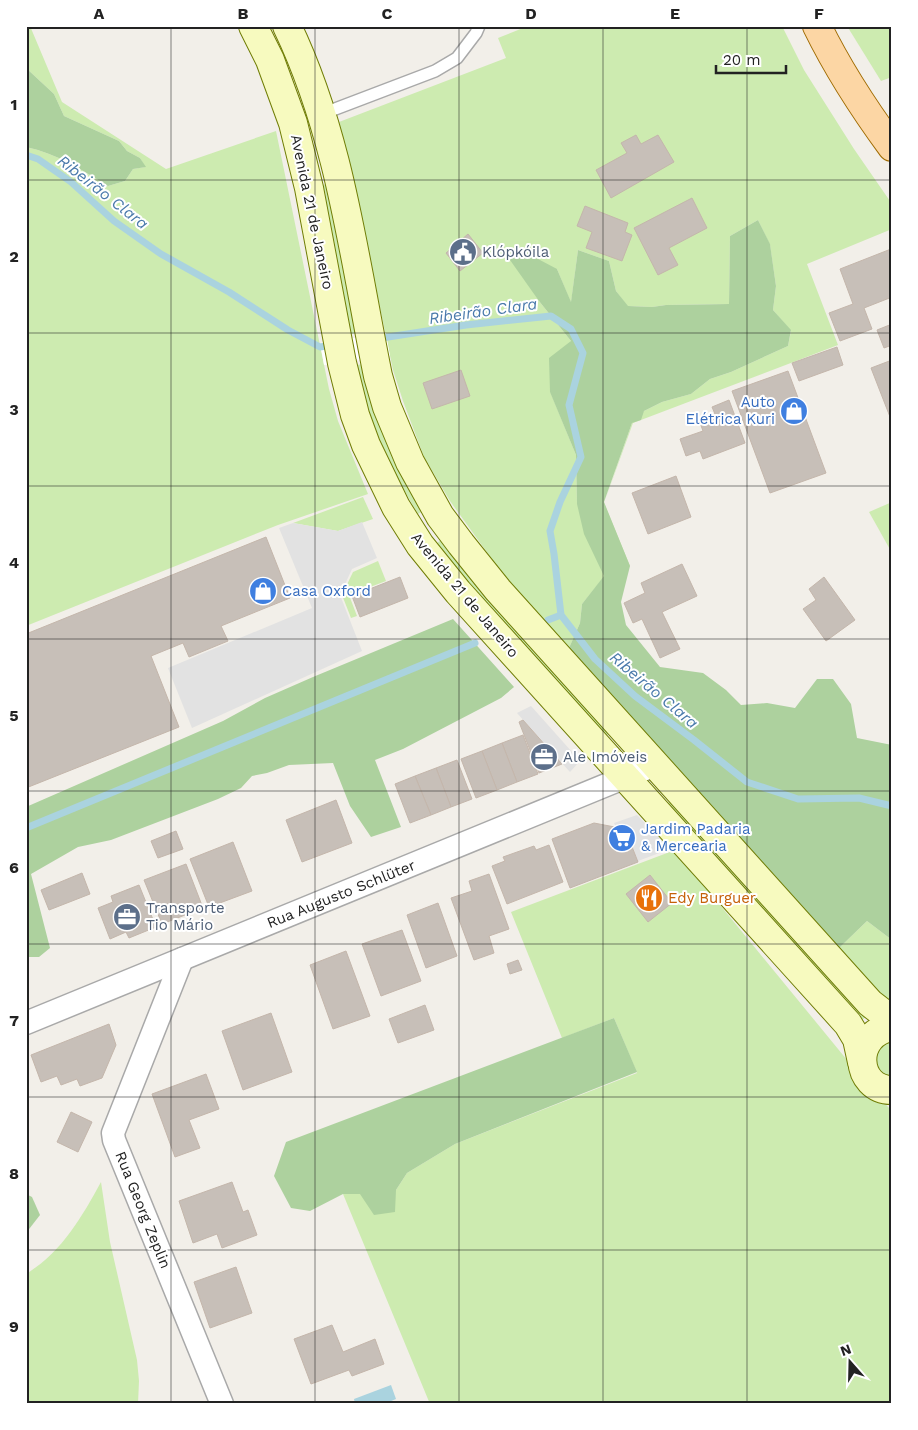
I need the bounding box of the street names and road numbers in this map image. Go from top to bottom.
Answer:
street label: Avenida 21 de Janeiro [287,133,337,291]
street label: Avenida 21 de Janeiro [407,529,523,661]
street label: Rua Augusto Schlüter [264,856,418,932]
street label: Rua Georg Zeplin [111,1149,175,1271]

